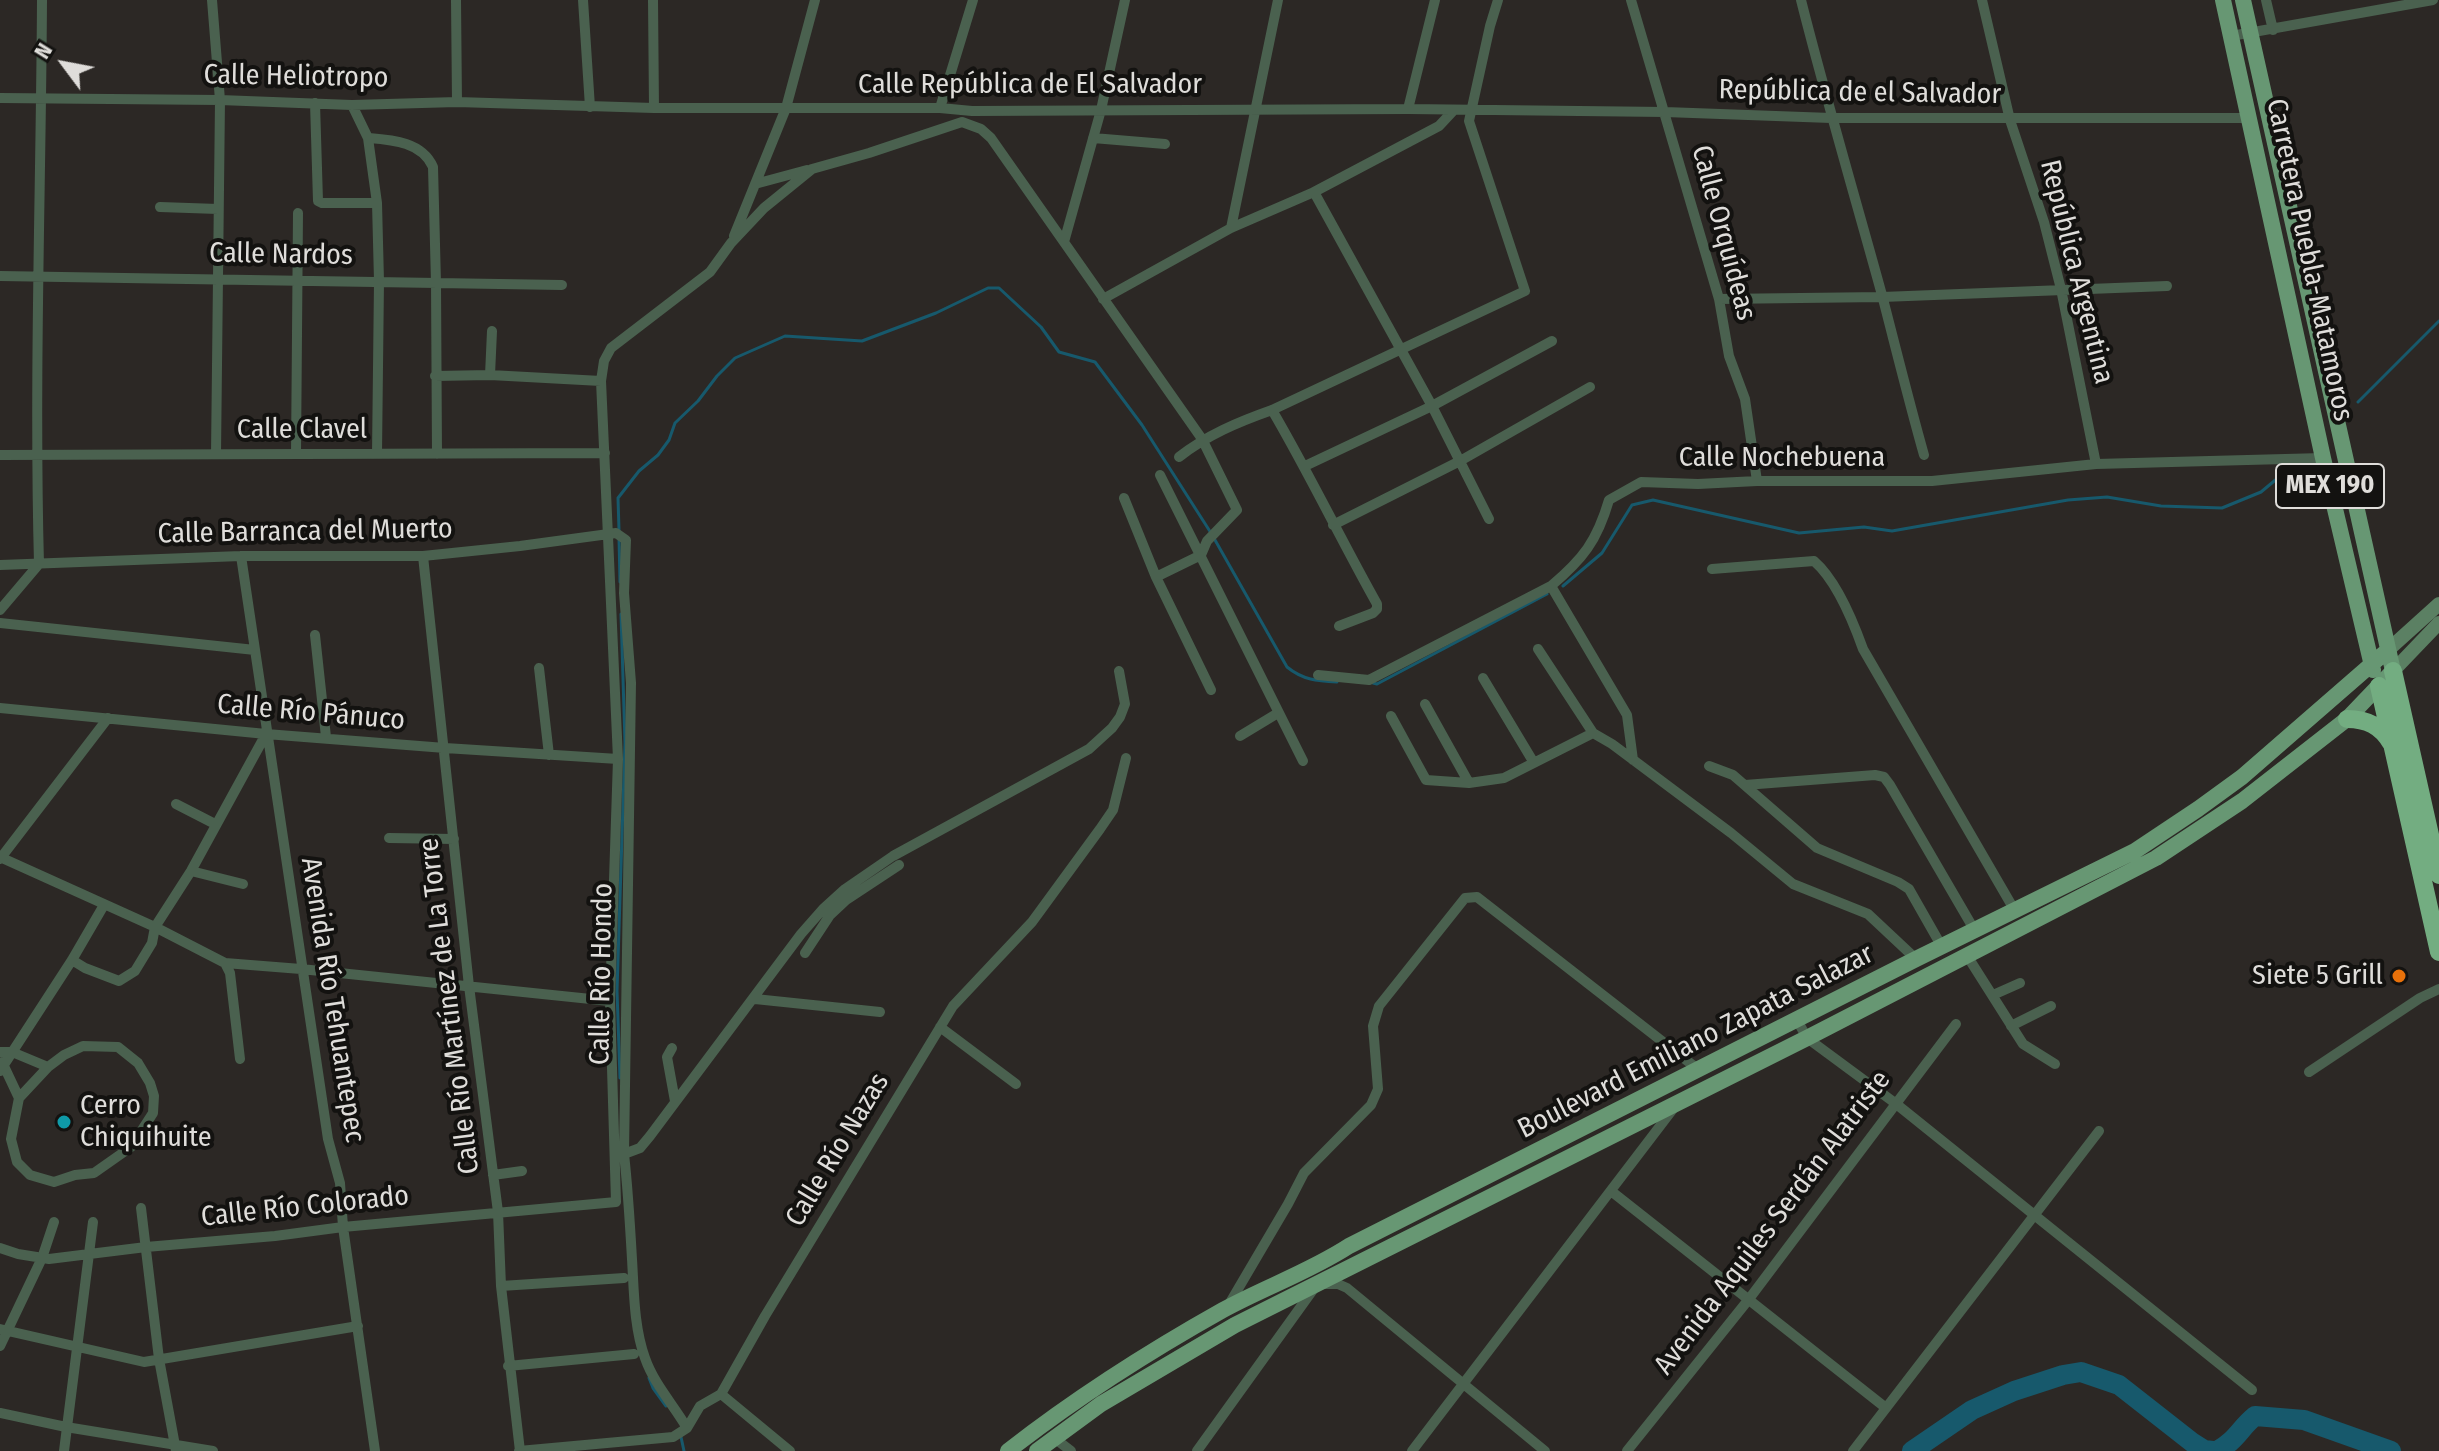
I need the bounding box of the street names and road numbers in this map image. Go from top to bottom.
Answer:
street label: Calle Heliotropo [203,59,389,95]
street label: Calle República de El Salvador [858,68,1202,102]
street label: República de el Salvador [1718,74,2002,112]
street label: Carretera Puebla-Matamoros [2258,96,2360,424]
street label: Calle Orquídeas [1684,142,1762,324]
street label: República Argentina [2032,157,2120,387]
street label: Calle Nardos [209,237,353,273]
street label: Calle Clavel [237,413,367,447]
street label: Calle Nochebuena [1679,441,1885,475]
road number: MEX 190 [2276,464,2384,508]
street label: Calle Barranca del Muerto [157,513,453,551]
street label: Calle Río Pánuco [216,688,406,738]
street label: Calle Río Martínez de La Torre [413,836,487,1176]
street label: Avenida Río Tehuantepec [293,855,371,1145]
street label: Calle Río Hondo [584,883,620,1065]
street label: Boulevard Emiliano Zapata Salazar [1513,938,1879,1146]
street label: Avenida Aquiles Serdán Alatriste [1648,1064,1898,1382]
street label: Calle Río Nazas [779,1067,897,1233]
street label: Calle Río Colorado [199,1179,411,1235]

